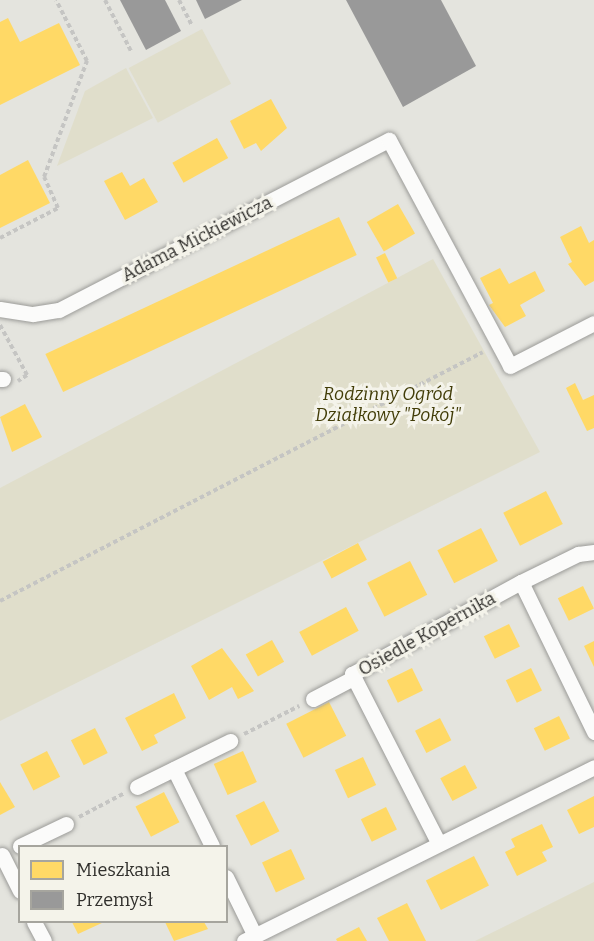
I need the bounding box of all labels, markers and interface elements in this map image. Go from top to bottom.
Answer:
street label: Adama Mickiewicza [118,192,276,286]
park label: Rodzinny Ogród Działkowy "Pokój" [315,384,461,426]
street label: Osiedle Kopernika [355,587,499,681]
legend [18,845,228,923]
text: Mieszkania [76,859,170,881]
text: Przemysł [76,889,153,911]

